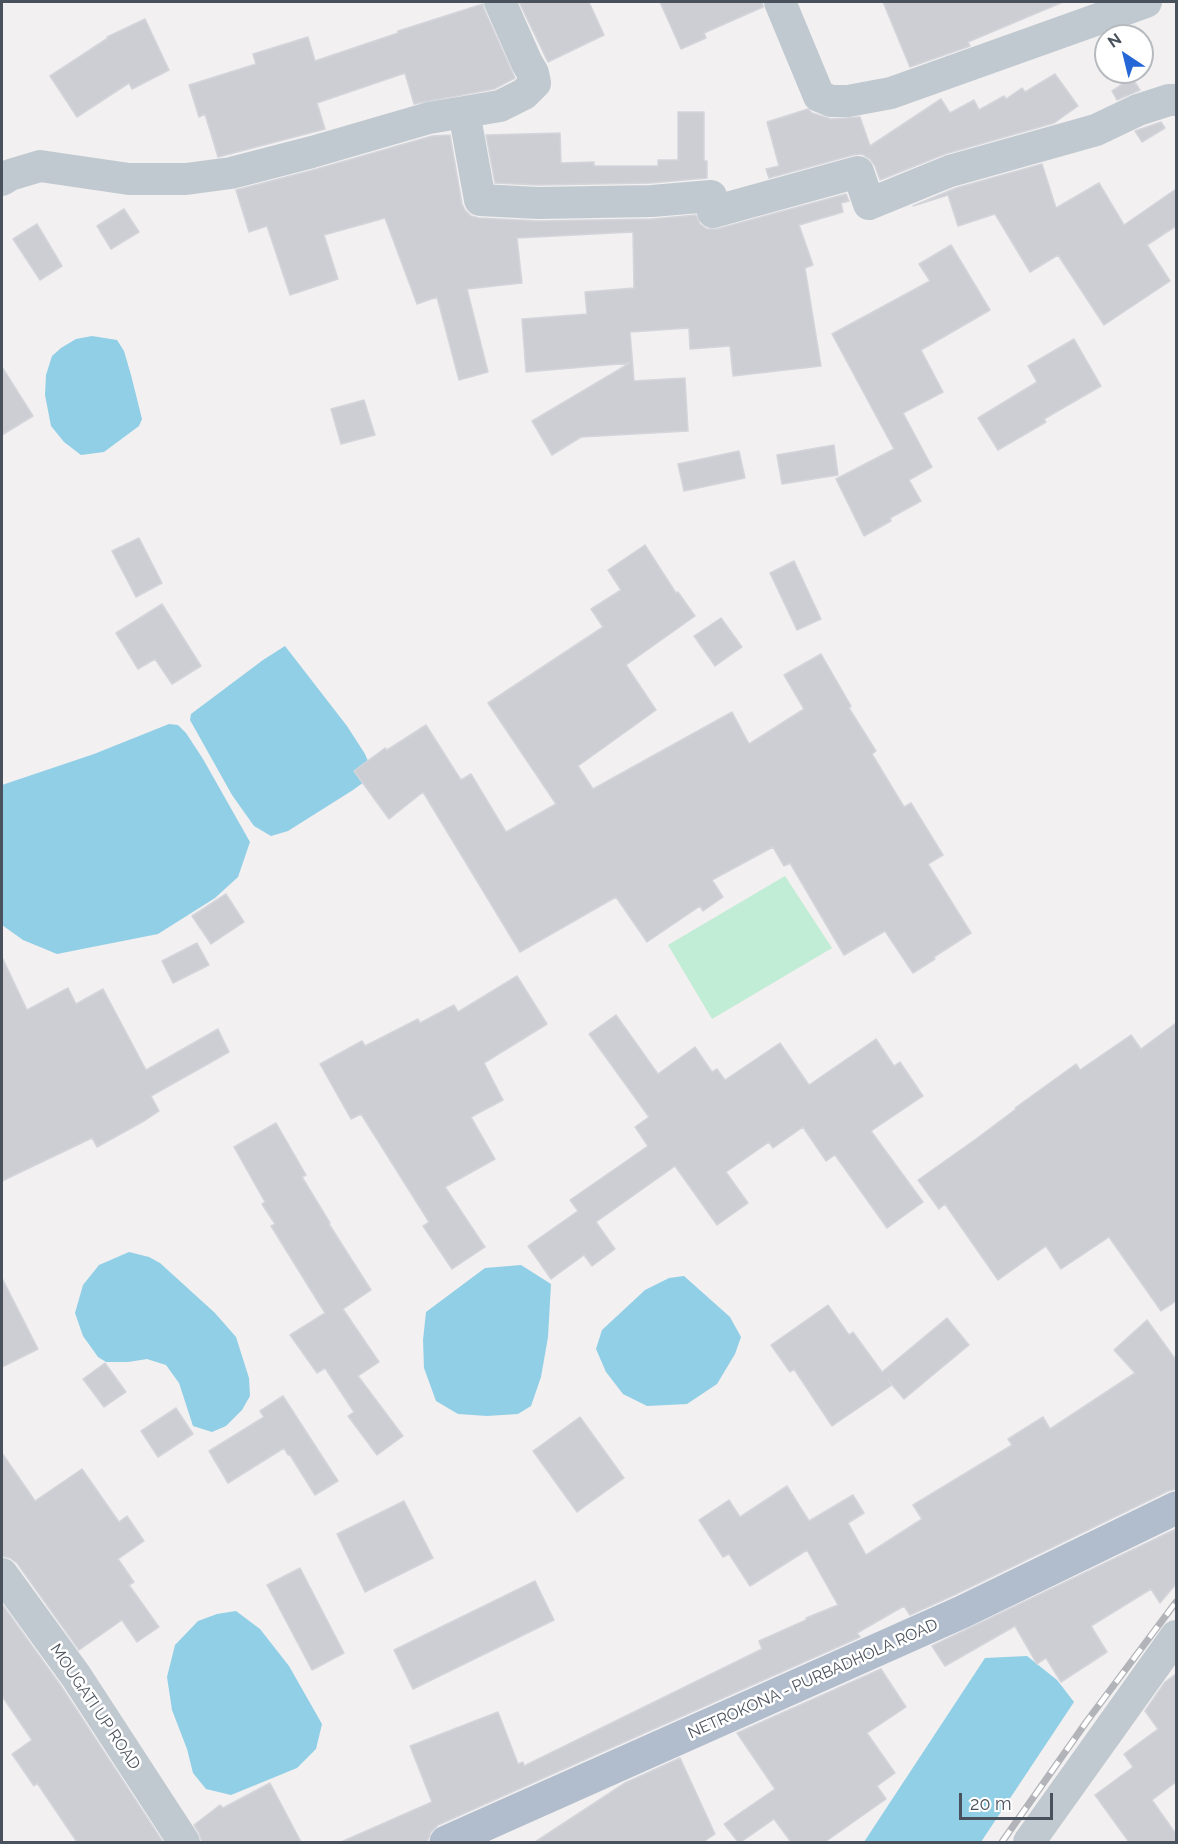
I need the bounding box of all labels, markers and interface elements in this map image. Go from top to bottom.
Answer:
north arrow [1094,24,1154,84]
text: N [1104,29,1125,52]
street label: NETROKONA - PURBADHOLA ROAD [685,1615,941,1743]
street label: MOUGATI UP ROAD [46,1640,144,1774]
scale bar [962,1781,1056,1819]
text: 20 m [970,1793,1012,1814]

